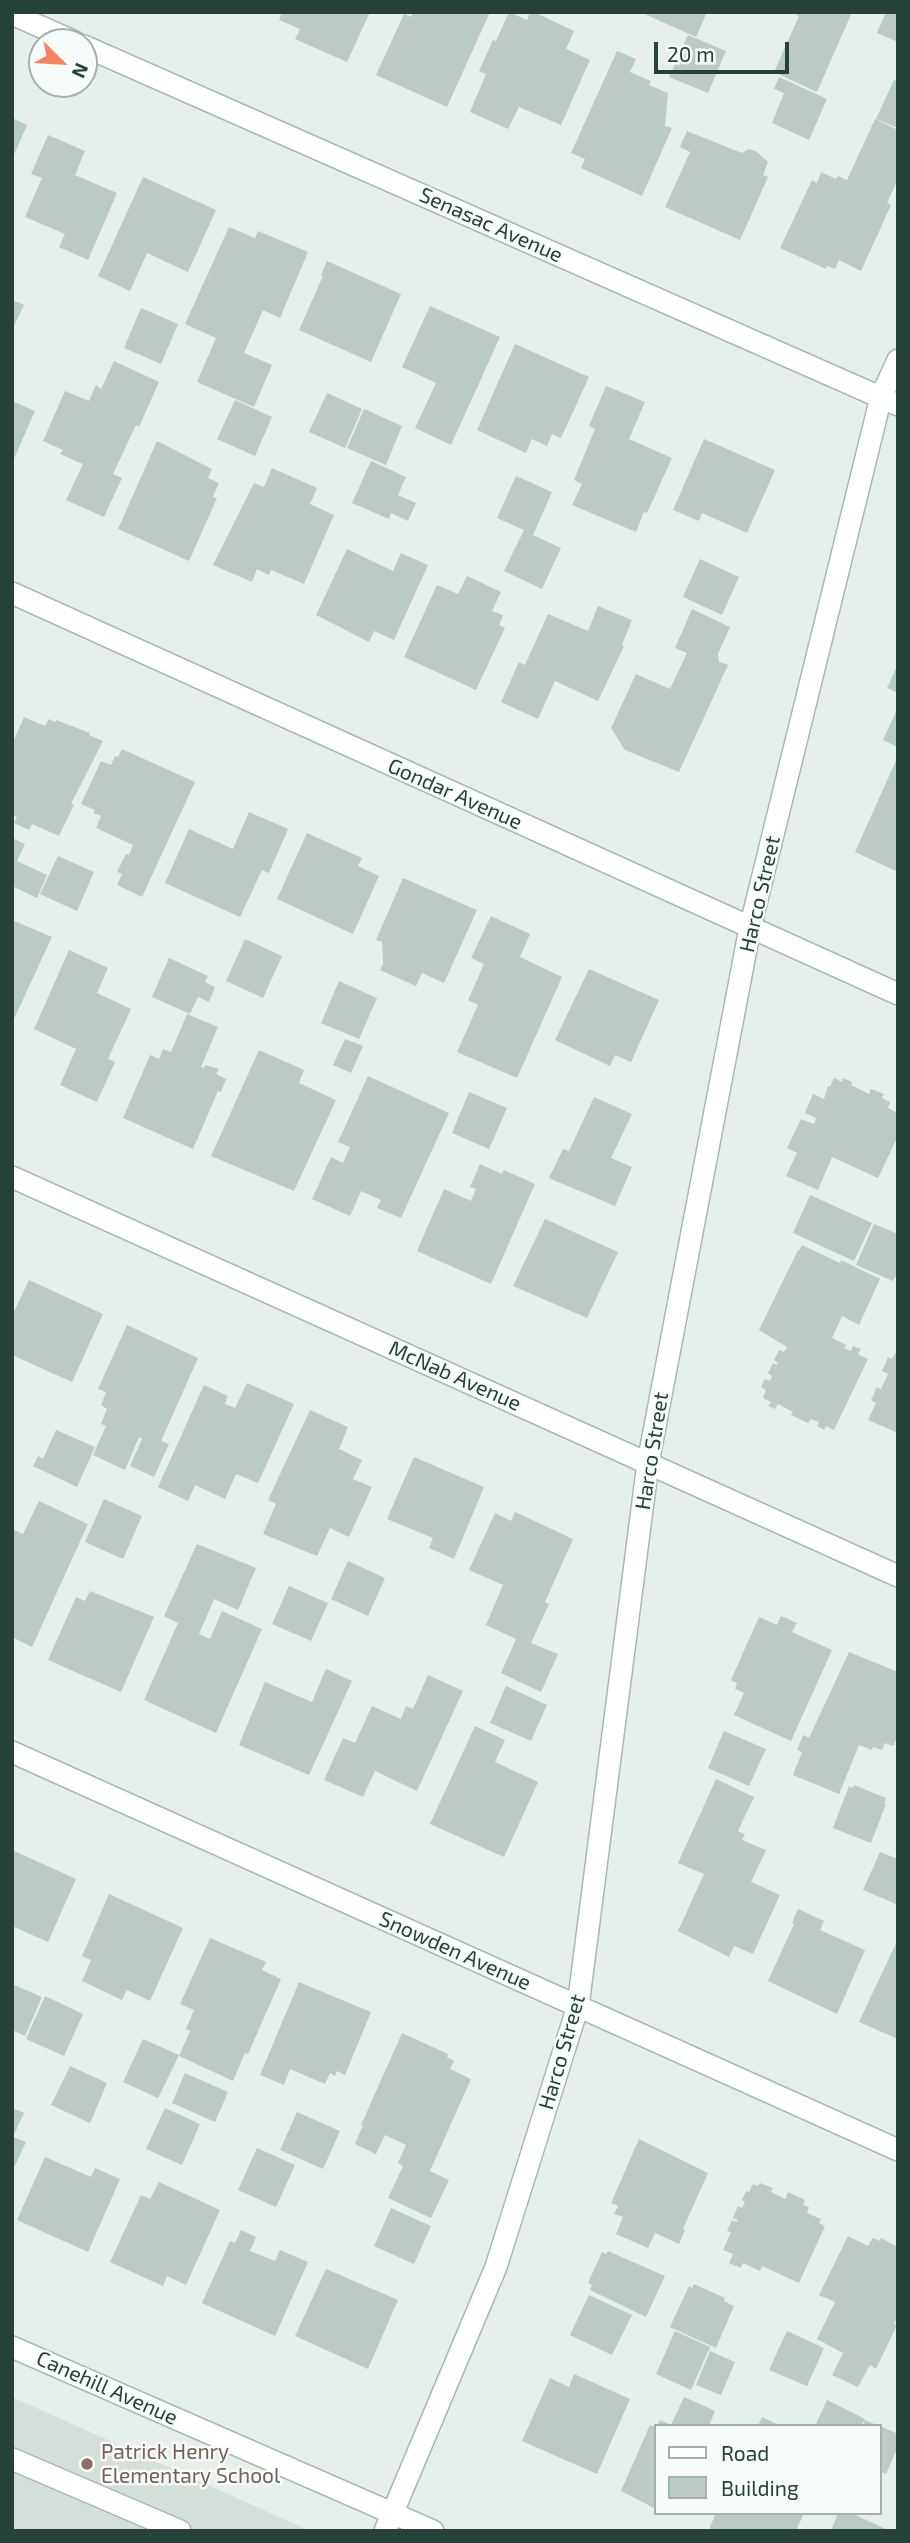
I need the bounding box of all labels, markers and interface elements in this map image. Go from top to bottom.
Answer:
north arrow [28,28,98,98]
scale bar [658,28,793,72]
text: 20 m [667,41,715,66]
text: N [68,60,94,82]
street label: Senasac Avenue [415,182,567,268]
street label: Gondar Avenue [384,753,526,835]
street label: Harco Street [734,833,786,955]
street label: McNab Avenue [385,1336,525,1416]
street label: Harco Street [630,1390,674,1512]
street label: Snowden Avenue [375,1906,535,1996]
street label: Harco Street [534,1991,590,2113]
street label: Canehill Avenue [32,2346,182,2430]
legend [654,2424,882,2515]
place label: Patrick Henry Elementary School [101,2439,280,2489]
text: Road [721,2440,769,2465]
marker: Patrick Henry Elementary School [79,2456,95,2472]
text: Building [721,2475,799,2500]

